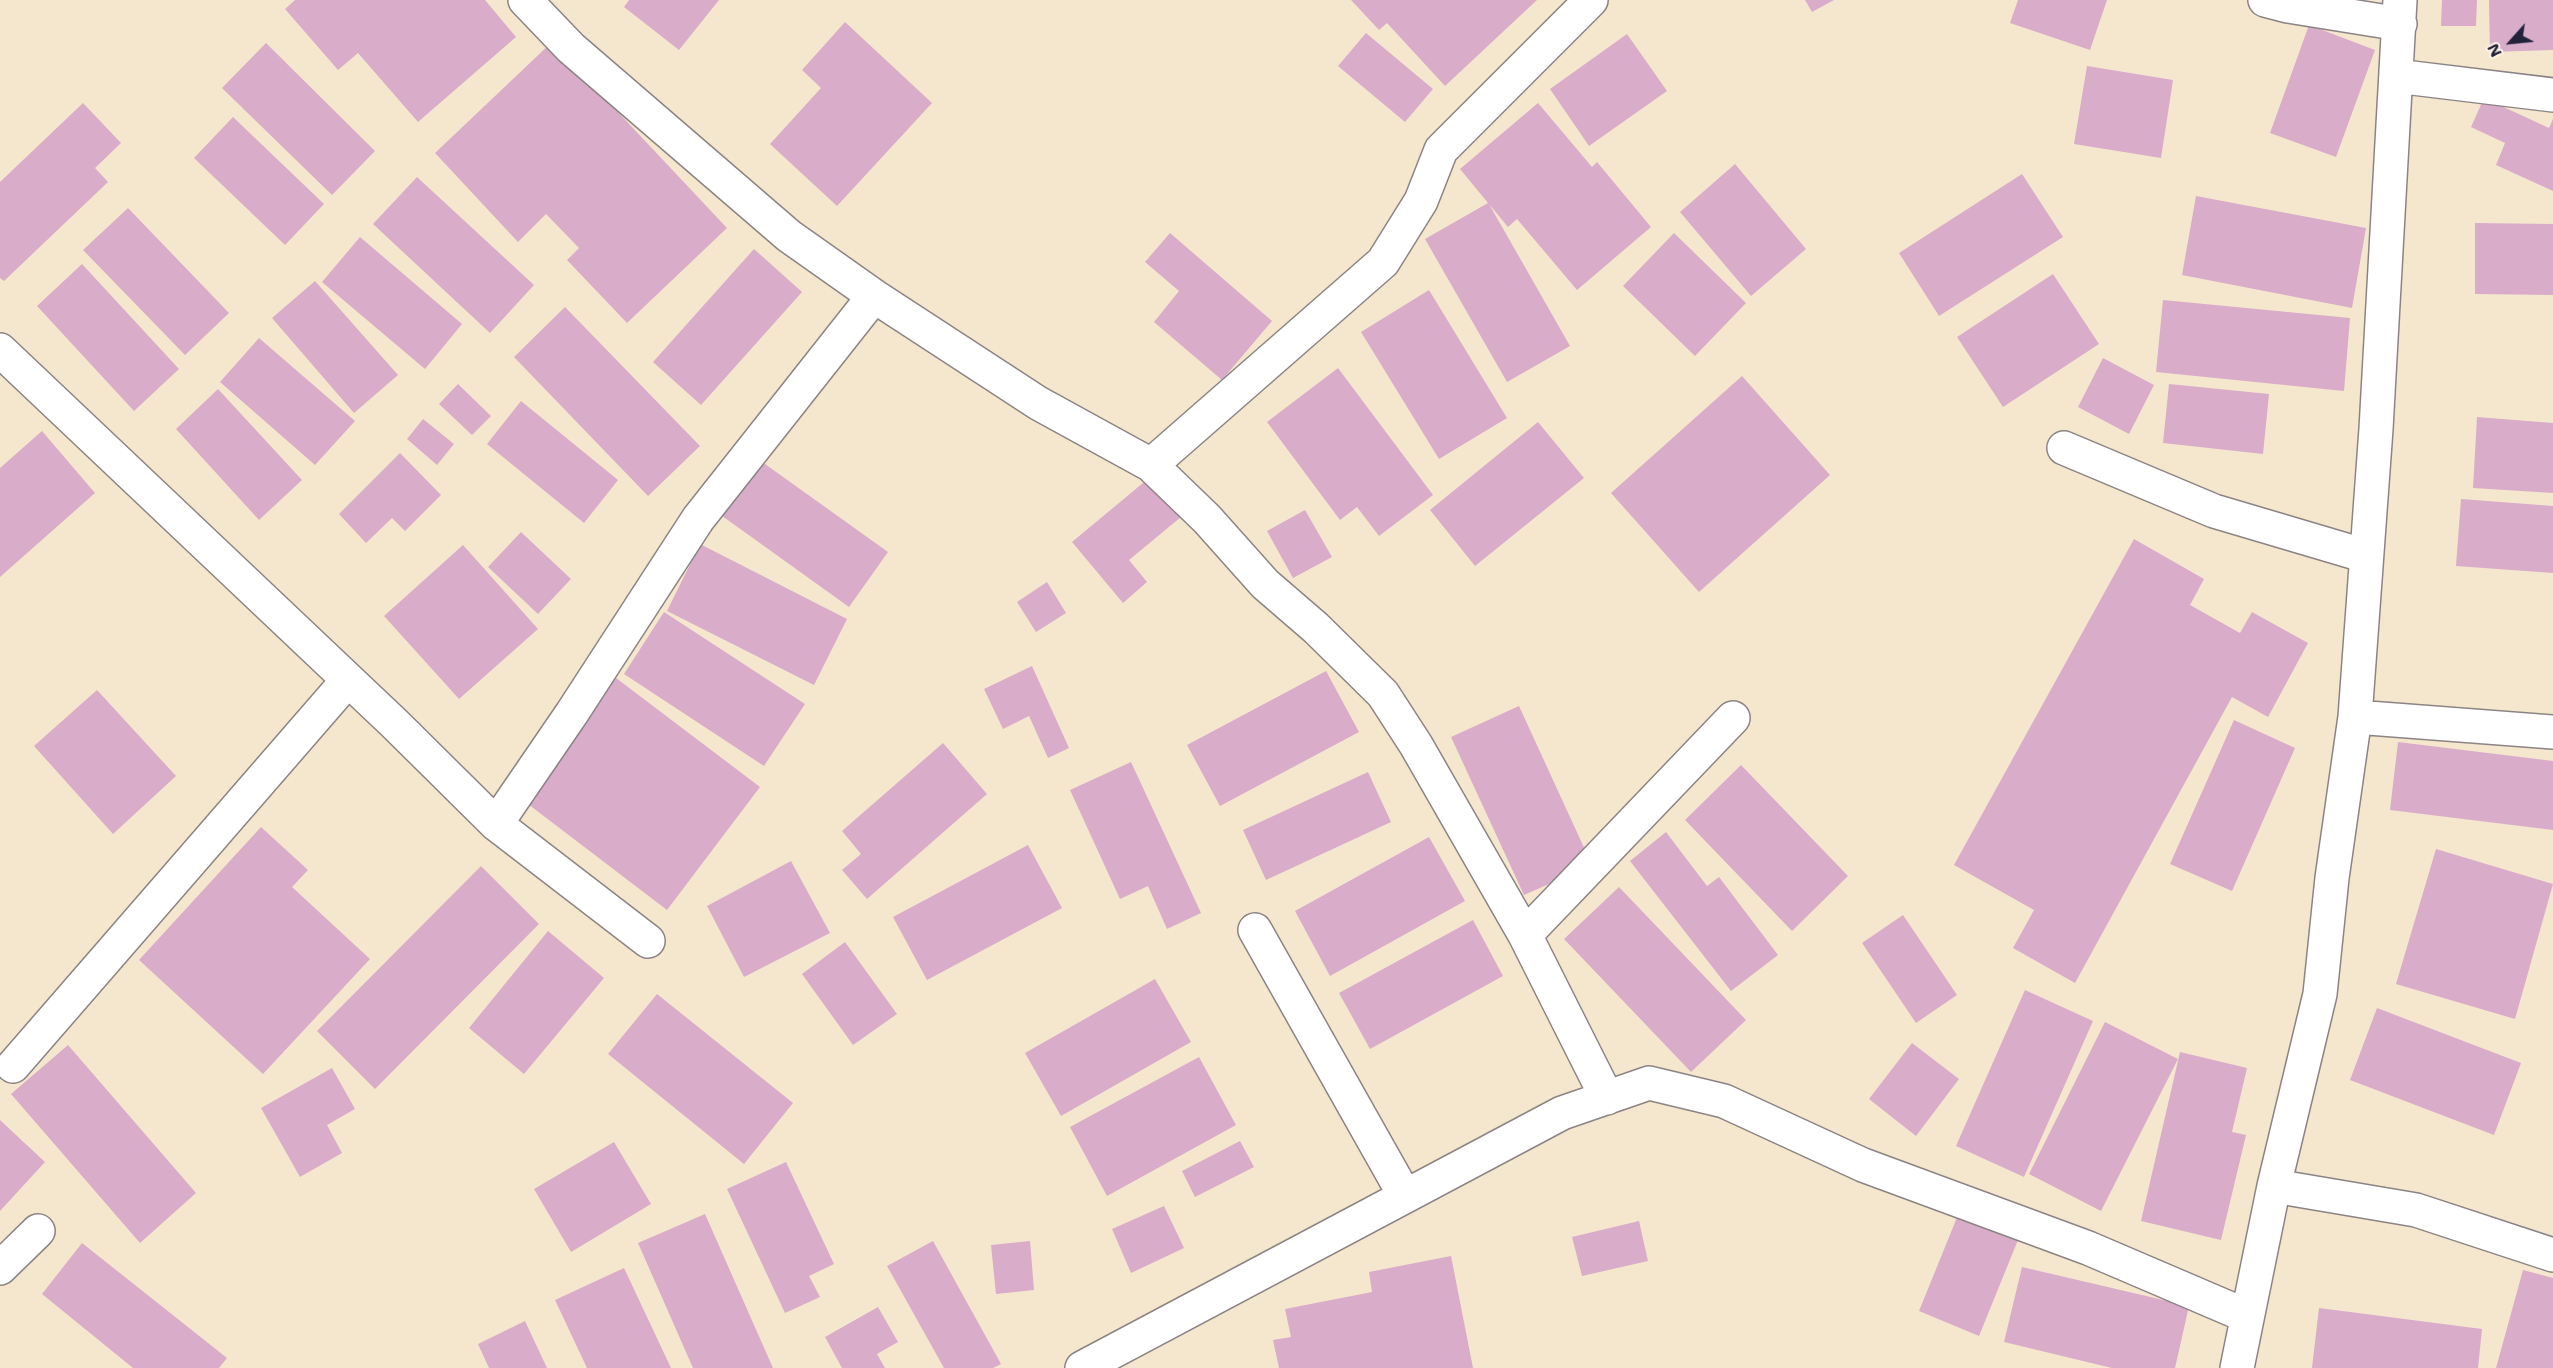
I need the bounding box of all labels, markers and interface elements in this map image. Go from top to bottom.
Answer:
north arrow [2481,12,2541,72]
text: N [2482,40,2507,61]

